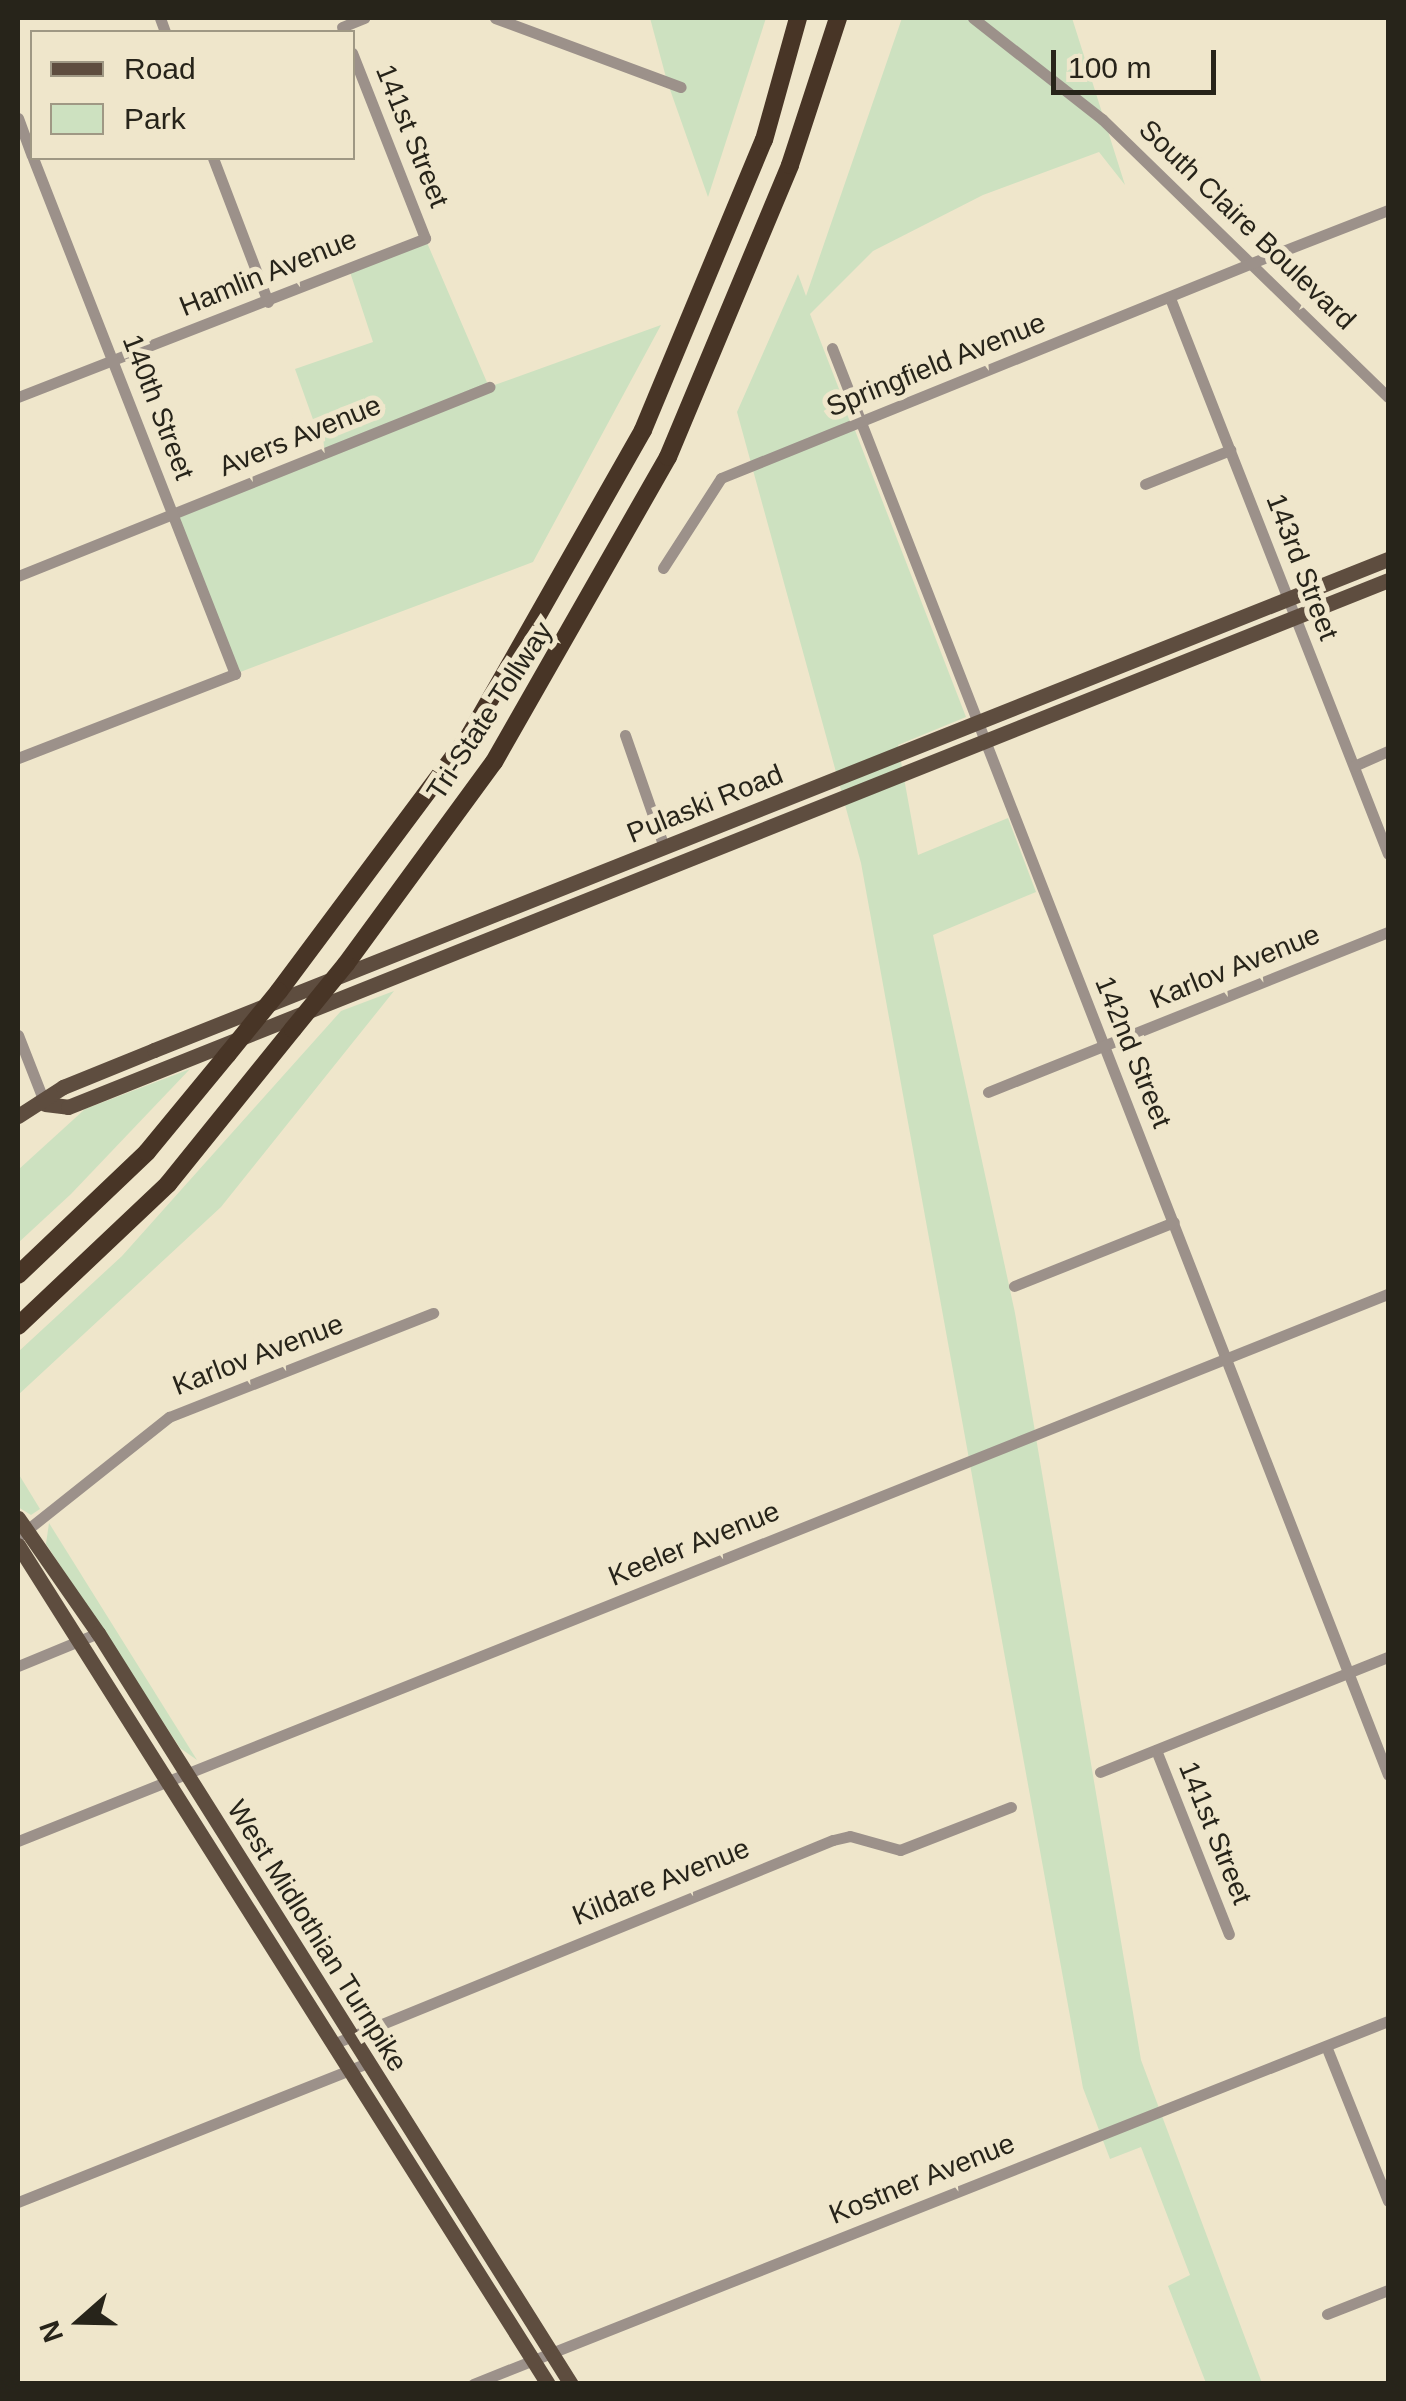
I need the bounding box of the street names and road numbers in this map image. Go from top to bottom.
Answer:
street label: 141st Street [368,60,456,212]
street label: South Claire Boulevard [1132,113,1362,337]
street label: Hamlin Avenue [174,222,362,324]
street label: Springfield Avenue [821,305,1051,425]
street label: 140th Street [115,330,201,484]
street label: Avers Avenue [213,388,387,484]
street label: 143rd Street [1259,489,1345,645]
street label: Tri-State Tollway [420,616,560,806]
street label: Pulaski Road [622,758,788,850]
street label: Karlov Avenue [1145,917,1325,1017]
street label: 142nd Street [1087,971,1179,1133]
street label: Karlov Avenue [167,1307,349,1403]
street label: Keeler Avenue [603,1494,785,1594]
street label: 141st Street [1171,1757,1259,1909]
street label: West Midlothian Turnpike [219,1794,415,2078]
street label: Kildare Avenue [567,1831,755,1933]
street label: Kostner Avenue [824,2126,1020,2232]

